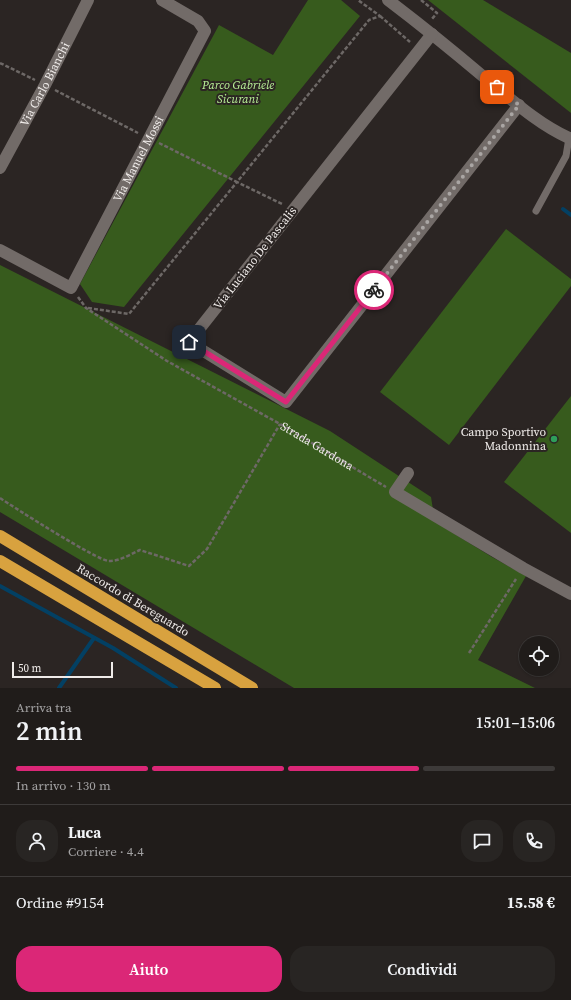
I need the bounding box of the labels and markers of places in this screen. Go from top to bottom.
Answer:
pin [480,70,514,104]
pin [172,325,206,359]
place label: Campo Sportivo Madonnina [461,424,547,454]
marker: Campo Sportivo Madonnina [549,434,559,444]

